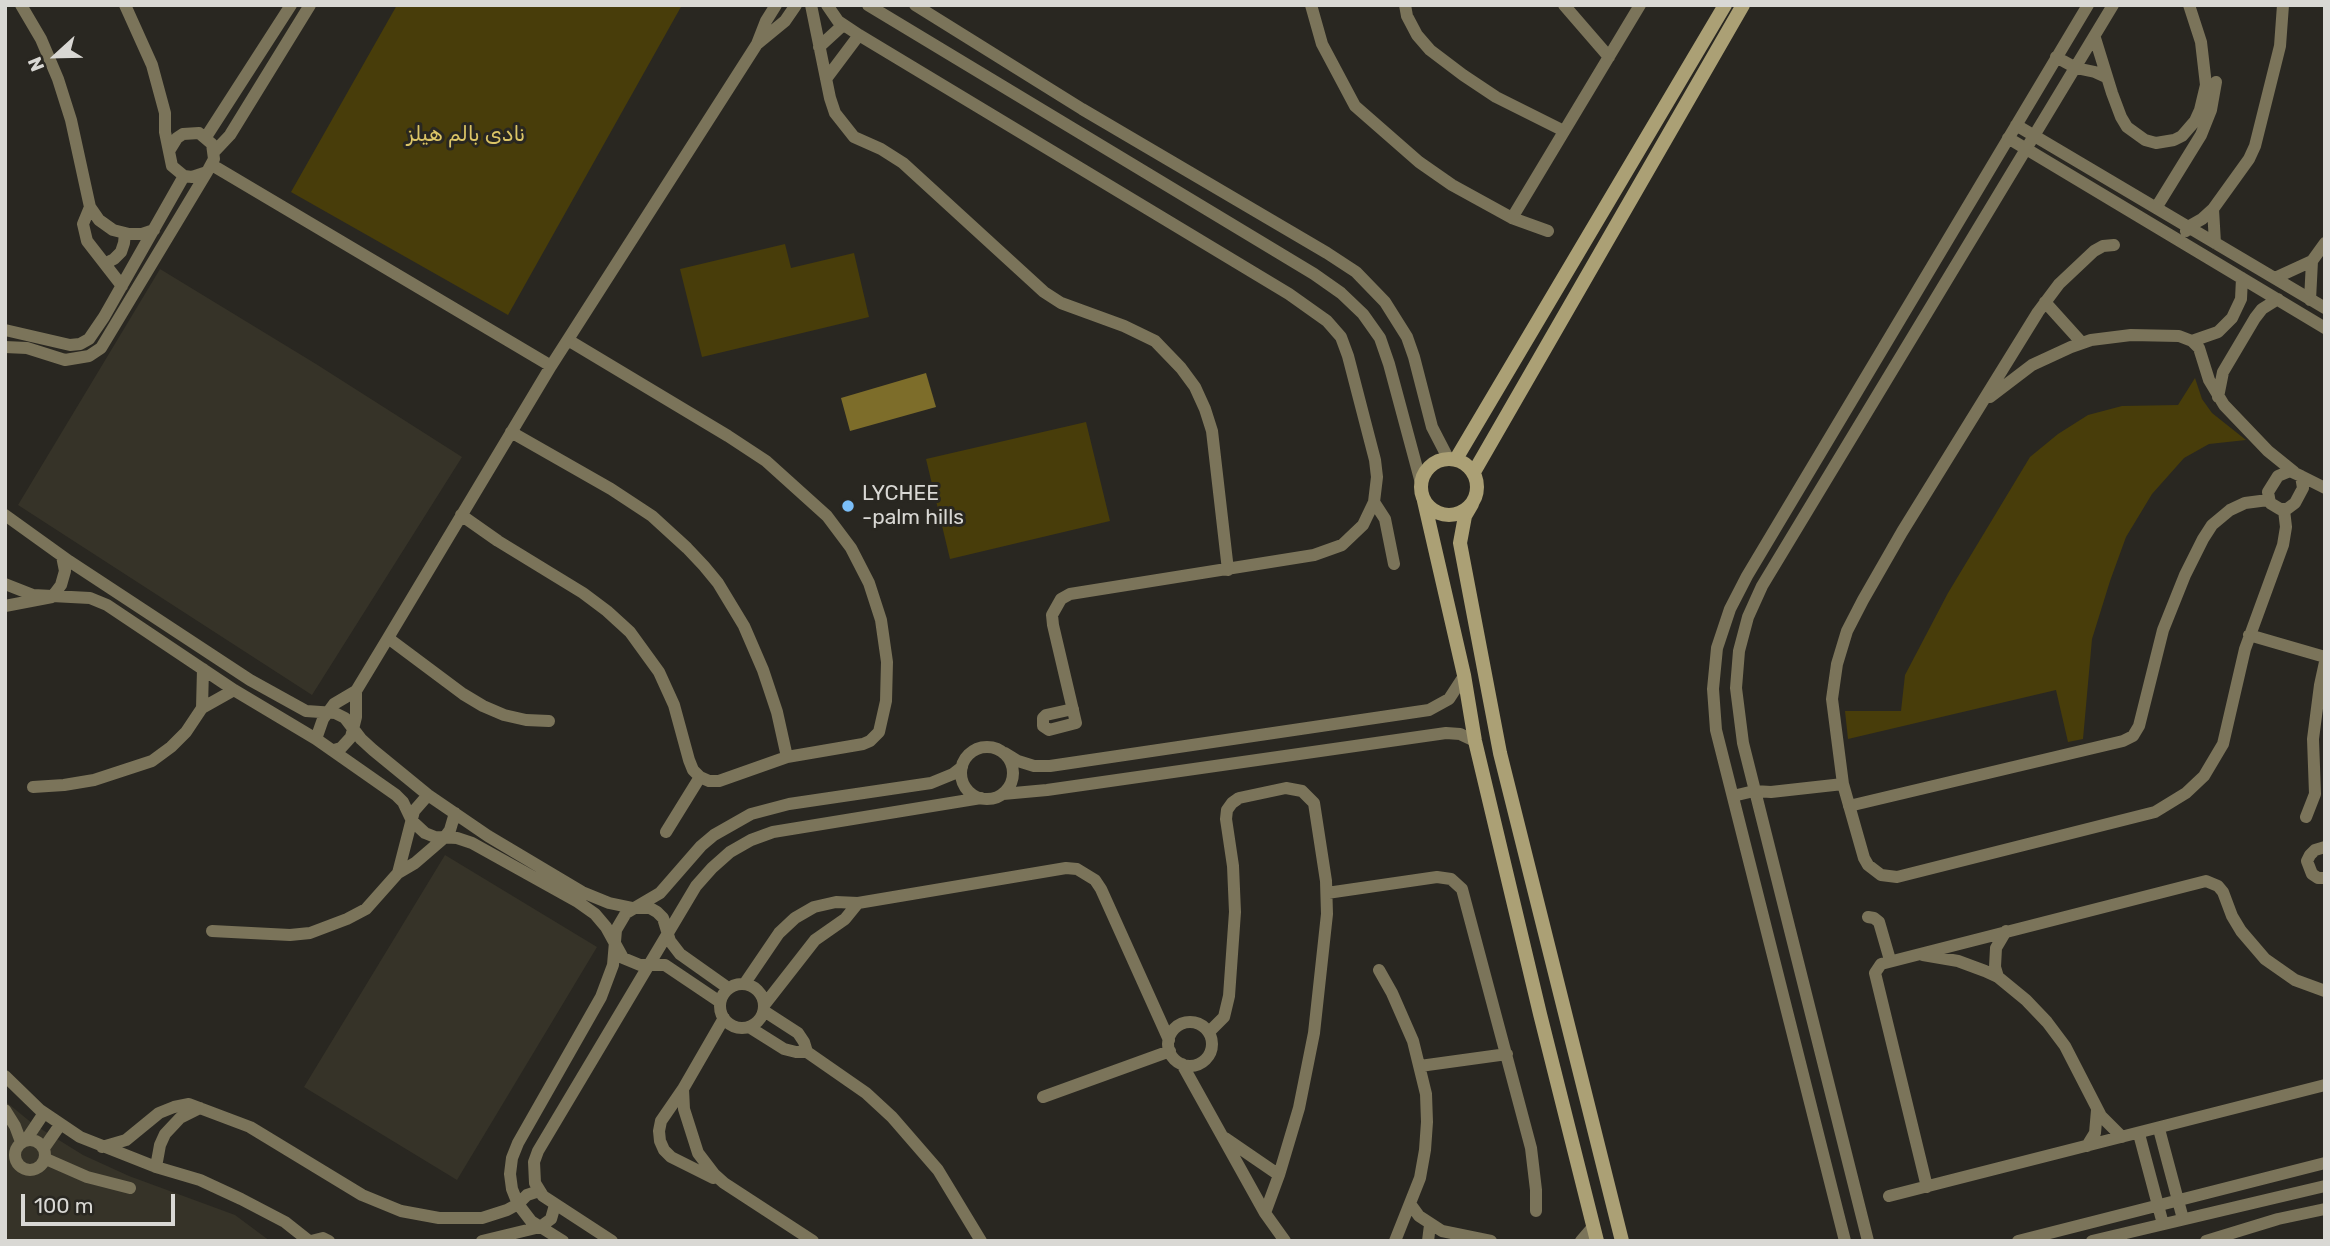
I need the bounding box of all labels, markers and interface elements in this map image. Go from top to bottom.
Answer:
north arrow [21,21,91,91]
text: N [23,53,49,75]
park label: نادى بالم هيلز [407,122,525,148]
place label: LYCHEE -palm hills [862,481,964,531]
marker: LYCHEE -palm hills [840,498,856,514]
scale bar [24,1180,178,1224]
text: 100 m [34,1193,93,1218]

